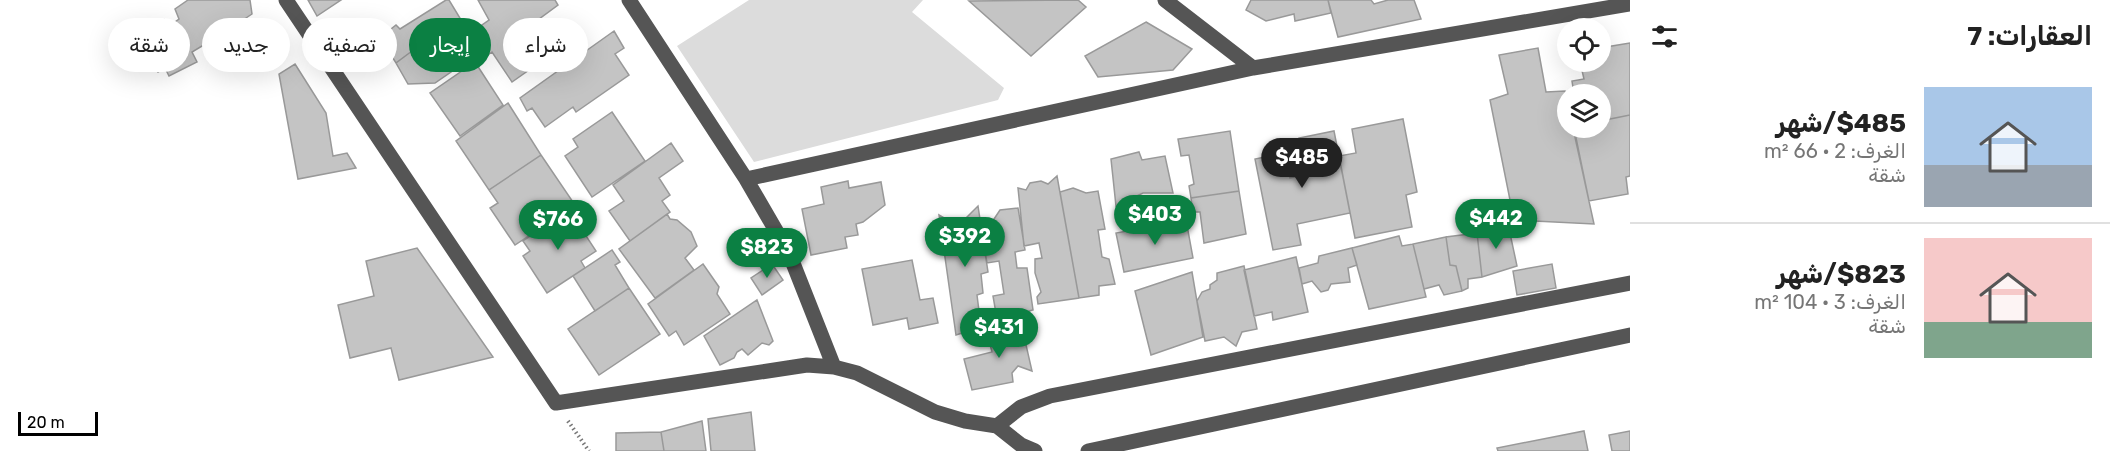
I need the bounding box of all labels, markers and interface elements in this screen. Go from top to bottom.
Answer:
chip: شقة [108,18,190,72]
chip: جديد [202,18,290,72]
chip: تصفية [302,18,397,72]
chip: إيجار [409,18,491,72]
chip: شراء [503,18,588,72]
map controls [1557,18,1611,138]
button: locate [1557,18,1611,72]
icon: filters [1648,20,1681,53]
text: العقارات: 7 [1967,21,2092,52]
button: layers [1557,84,1611,138]
text: $485/شهر [1776,108,1906,139]
icon: home [1972,111,2044,183]
pin: $485 [1266,138,1338,189]
text: الغرف: 2 · 66 m² [1764,139,1906,163]
text: $485 [1275,145,1329,169]
text: شقة [1868,163,1906,187]
pin: $403 [1119,195,1191,246]
pin: $442 [1460,199,1532,250]
pin: $766 [522,200,594,251]
text: $403 [1128,202,1182,226]
text: $442 [1469,206,1523,230]
text: $766 [533,207,583,231]
pin: $392 [929,217,1001,268]
text: $392 [939,224,991,248]
pin: $823 [731,228,803,279]
text: $823 [740,235,794,259]
text: $823/شهر [1777,259,1906,290]
icon: home [1972,262,2044,334]
text: الغرف: 3 · 104 m² [1754,290,1906,314]
pin: $431 [963,308,1035,359]
text: شقة [1868,314,1906,338]
text: $431 [974,315,1024,339]
scale bar [18,409,98,436]
text: 20 m [27,413,65,432]

